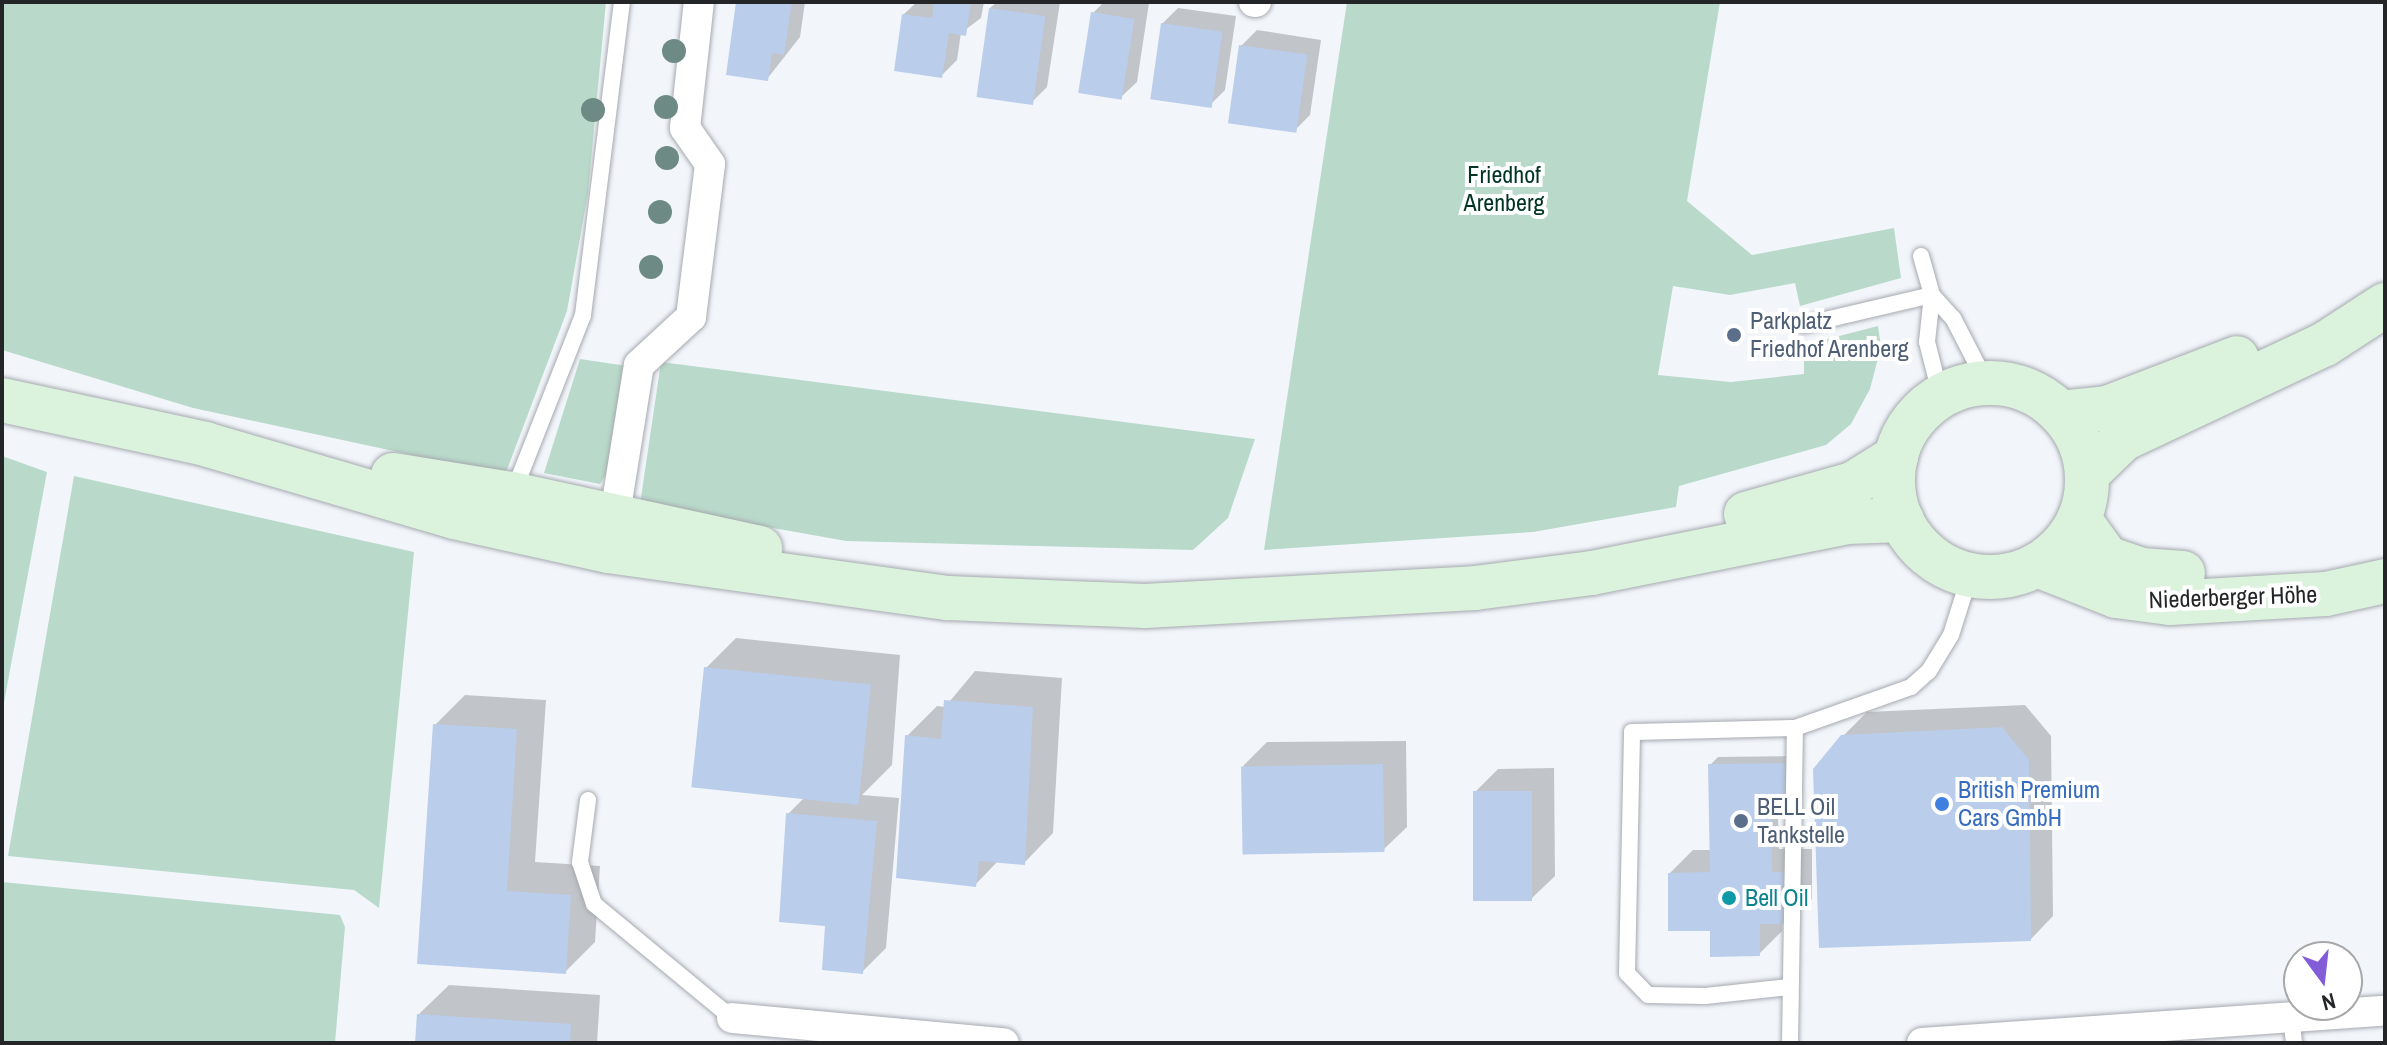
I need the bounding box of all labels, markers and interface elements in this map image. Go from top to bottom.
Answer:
park label: Friedhof Arenberg [1464,161,1544,217]
place label: Parkplatz Friedhof Arenberg [1750,307,1910,363]
marker: Parkplatz Friedhof Arenberg [1725,326,1743,344]
street label: Niederberger Höhe [2148,580,2318,614]
place label: British Premium Cars GmbH [1958,776,2100,832]
place label: BELL Oil Tankstelle [1757,793,1845,849]
marker: British Premium Cars GmbH [1933,795,1951,813]
marker: BELL Oil Tankstelle [1732,812,1750,830]
place label: Bell Oil [1745,884,1808,912]
marker: Bell Oil [1720,889,1738,907]
north arrow [2283,941,2363,1021]
text: N [2319,986,2339,1018]

